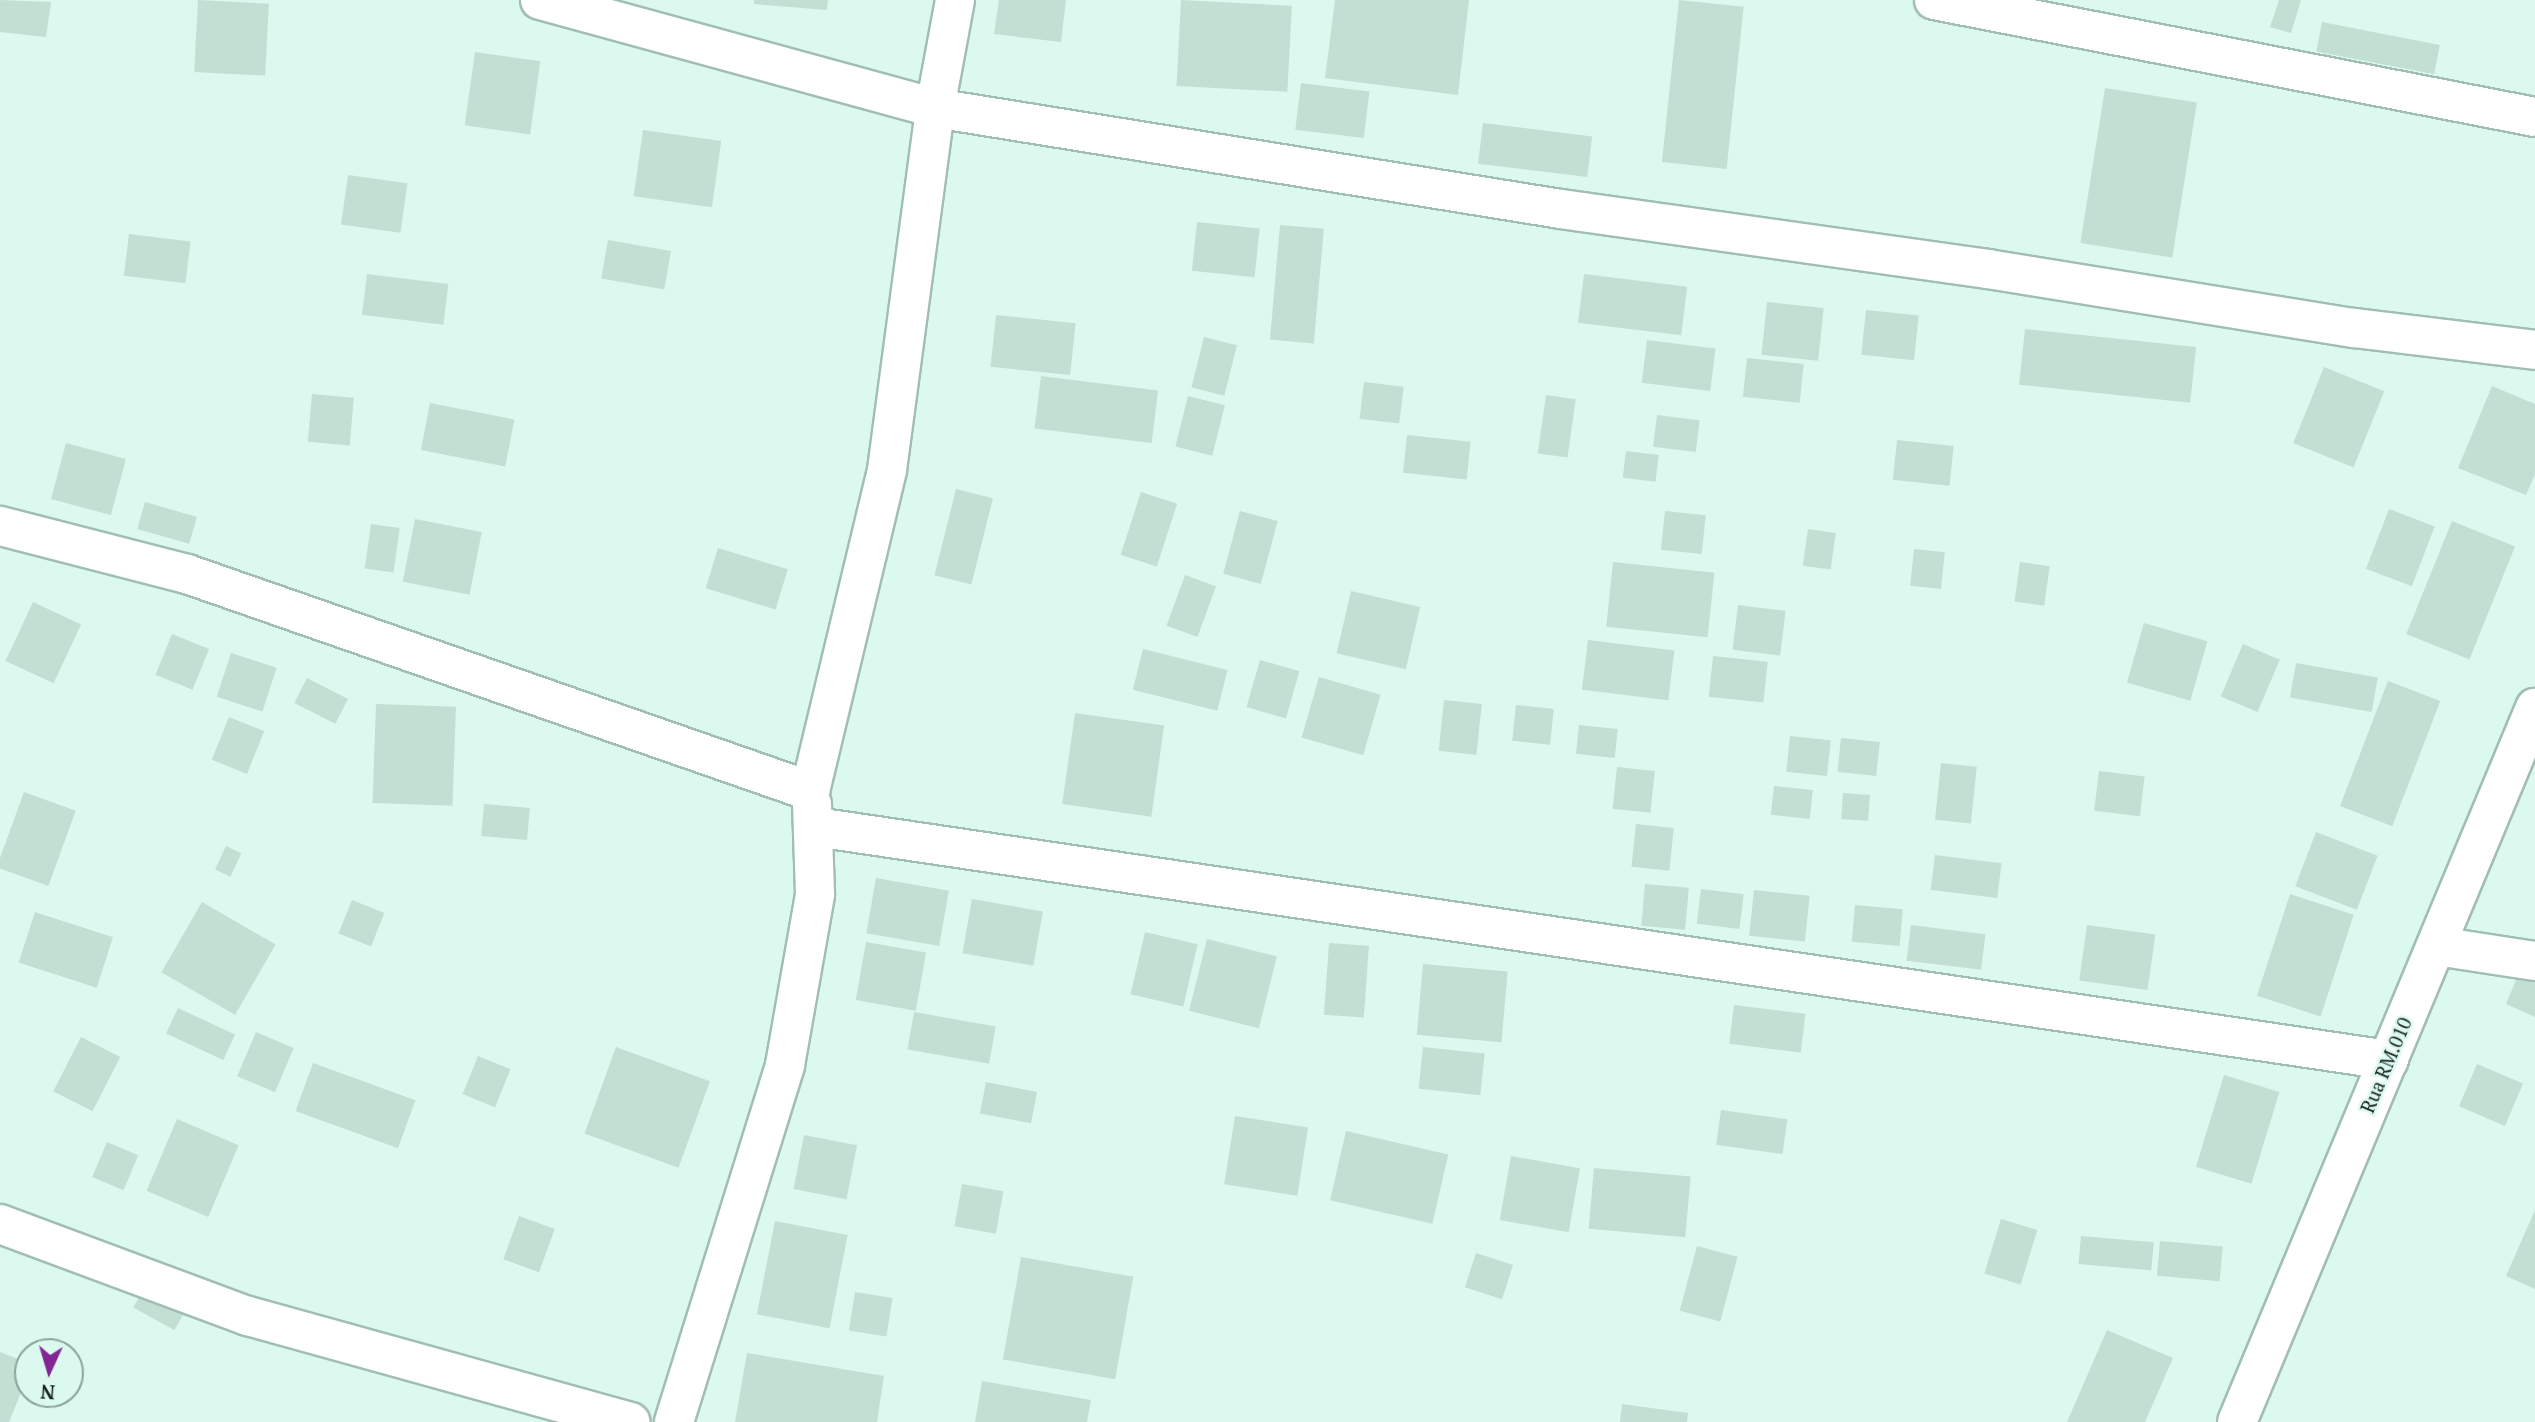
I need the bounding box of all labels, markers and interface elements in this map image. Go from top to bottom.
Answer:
street label: Rua RM.010 [2356,1014,2416,1116]
north arrow [14,1338,84,1408]
text: N [40,1379,56,1405]

